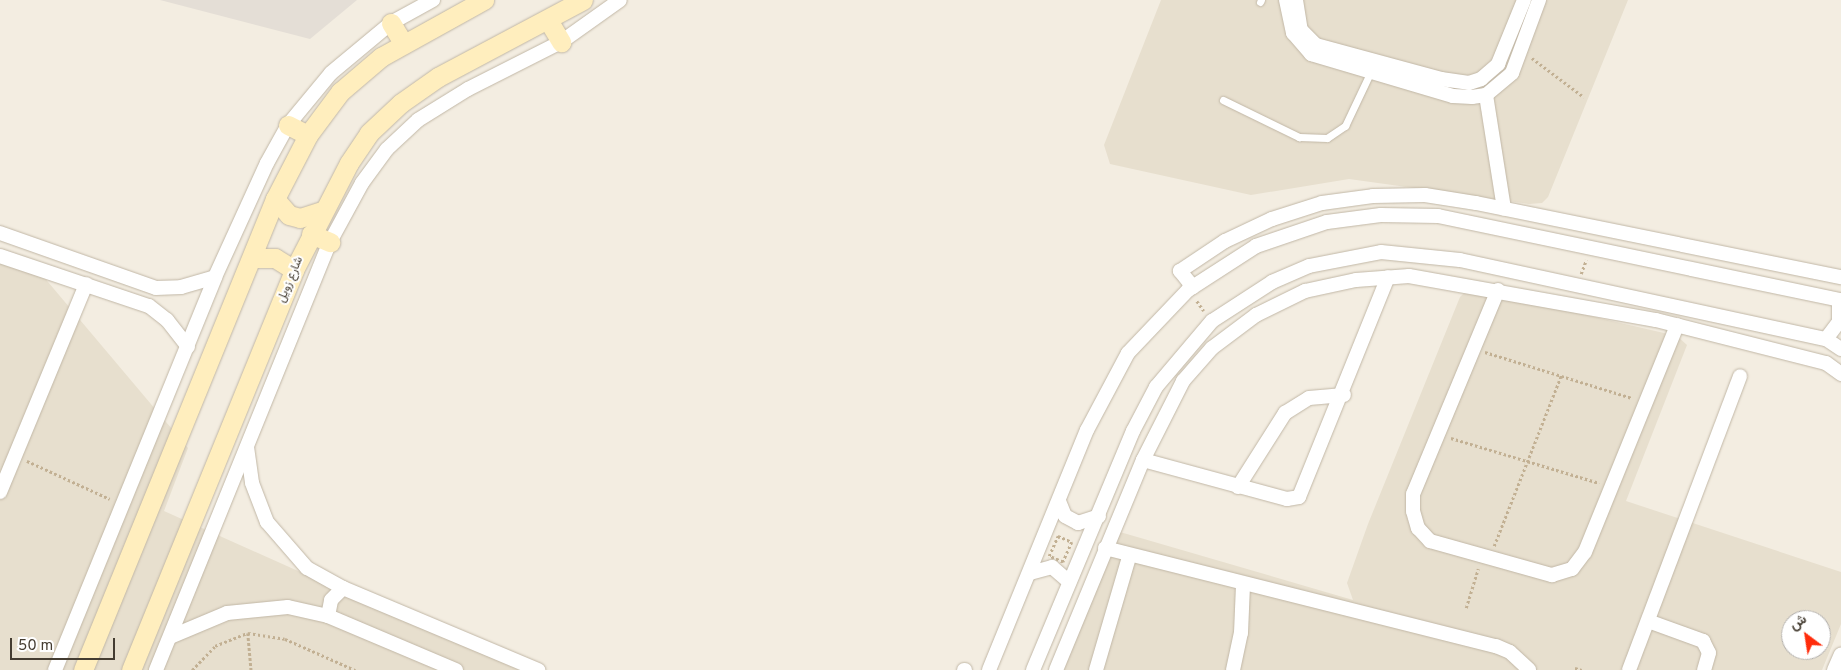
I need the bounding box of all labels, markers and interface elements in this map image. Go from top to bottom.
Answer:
street label: شارع زويل [275,255,307,305]
north arrow [1781,610,1831,660]
text: ش [1787,611,1810,634]
scale bar [12,628,118,660]
text: 50 m [18,637,53,656]

